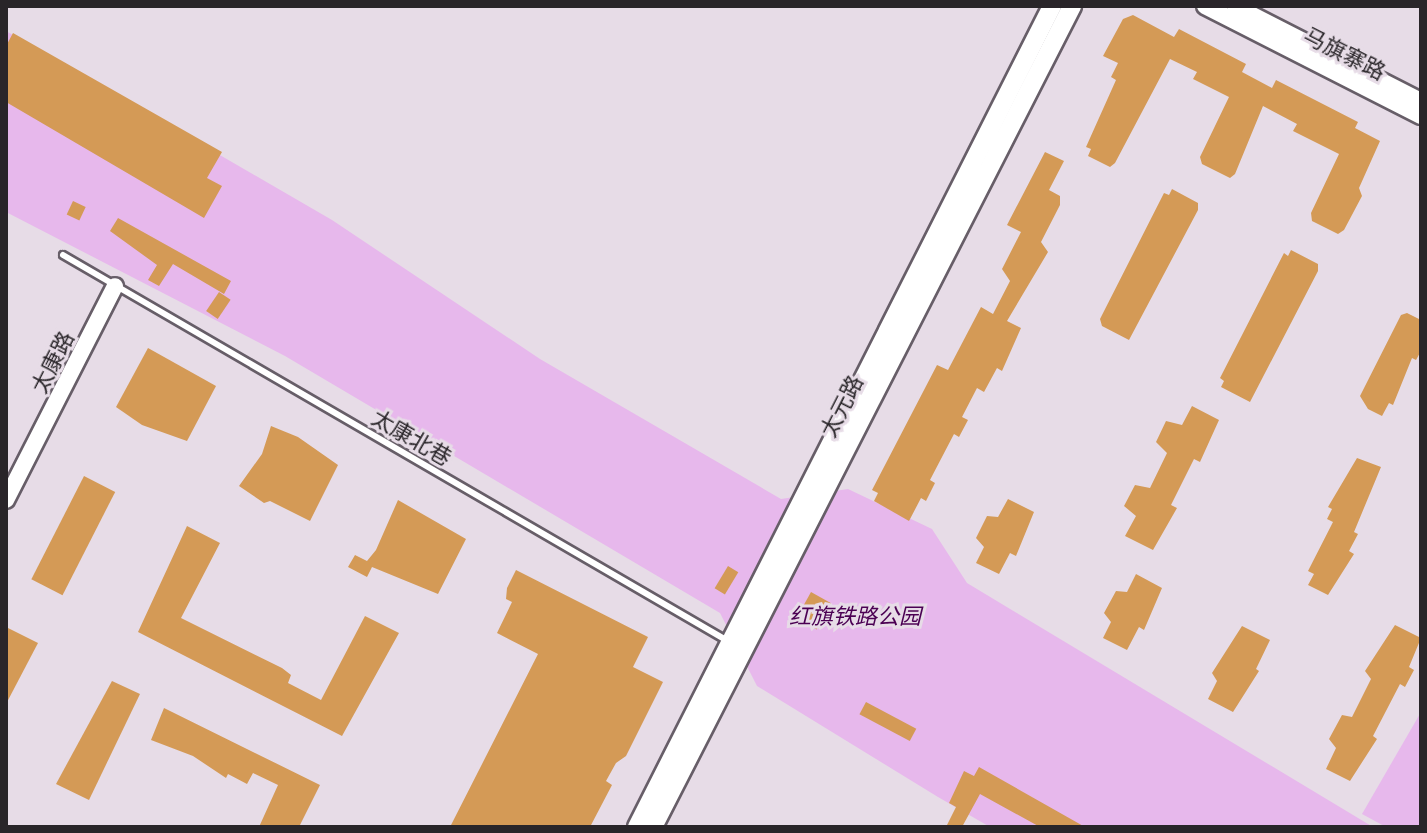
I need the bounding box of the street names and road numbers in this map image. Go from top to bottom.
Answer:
street label: 马旗寨路 [1300,21,1390,85]
street label: 太康路 [25,327,79,397]
street label: 太元路 [814,371,868,441]
street label: 太康北巷 [367,404,457,470]

